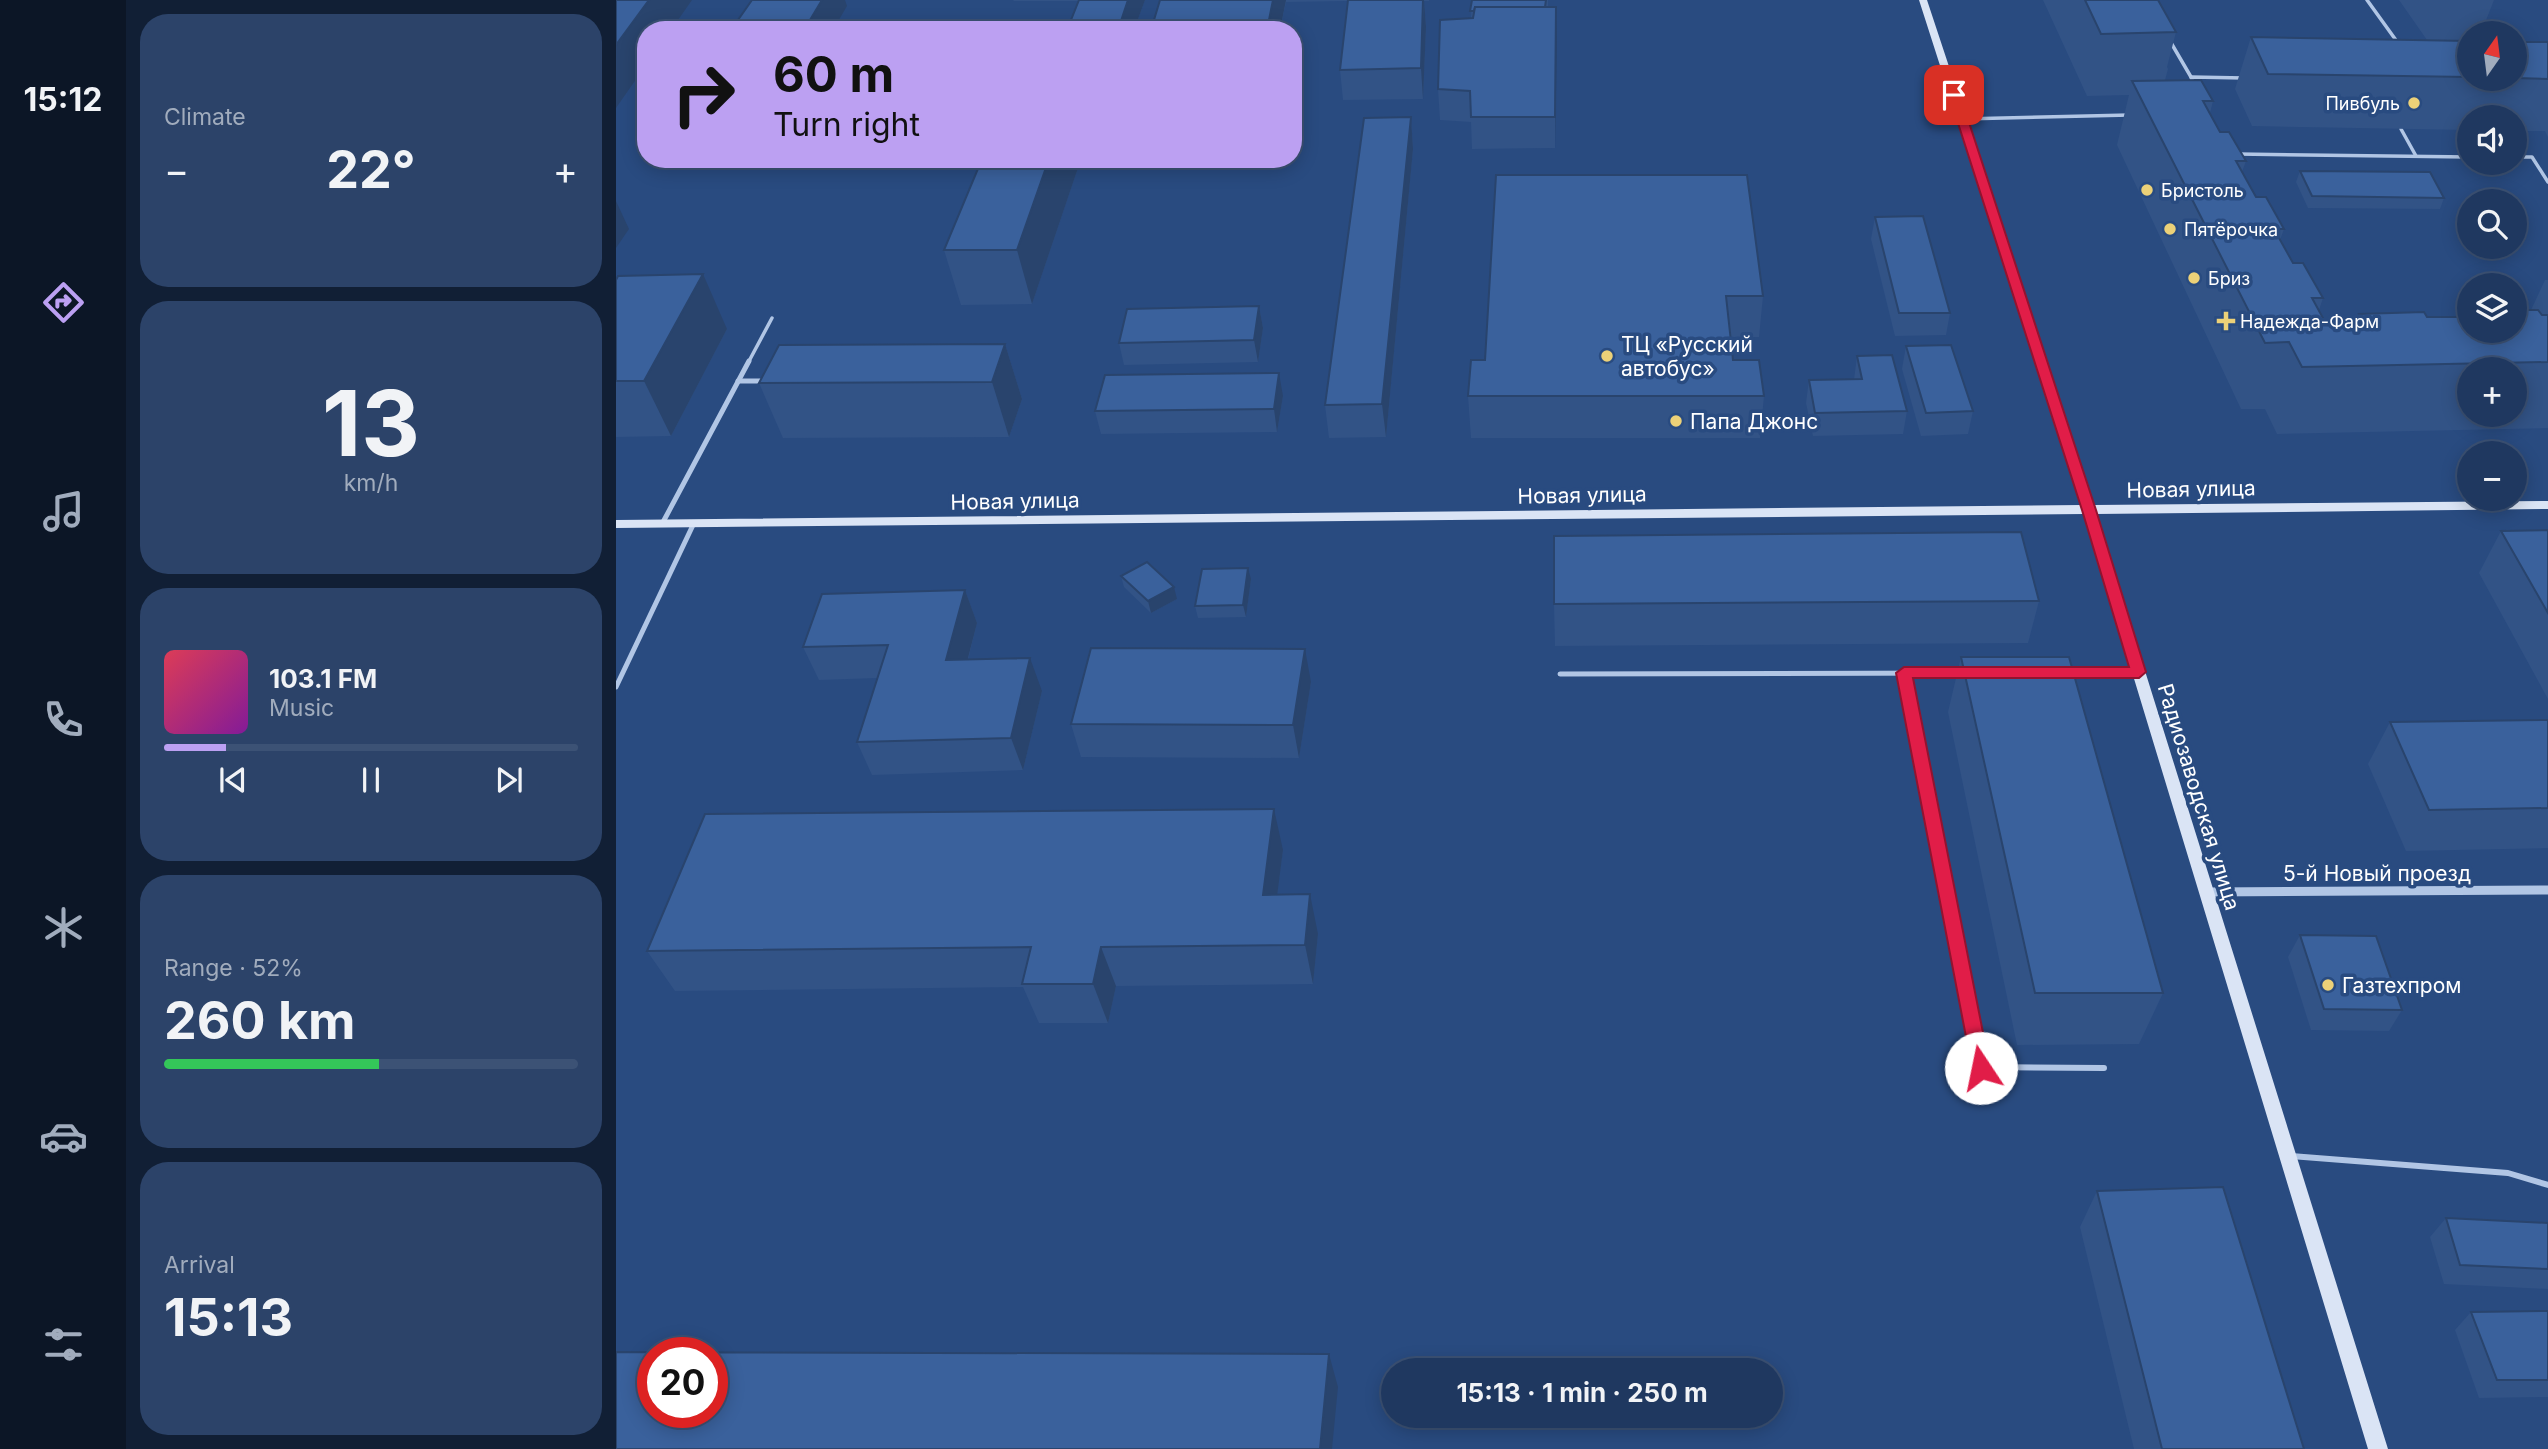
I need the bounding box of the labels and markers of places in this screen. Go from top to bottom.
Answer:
pin [1924,65,1984,125]
place label: Пивбуль [2325,93,2400,114]
marker: Пивбуль [2406,95,2422,111]
place label: Бристоль [2161,180,2244,201]
marker: Бристоль [2139,182,2155,198]
place label: Пятёрочка [2184,219,2278,240]
marker: Пятёрочка [2162,221,2178,237]
place label: Бриз [2208,268,2250,289]
marker: Бриз [2186,270,2202,286]
place label: Надежда-Фарм [2240,311,2379,332]
marker: Надежда-Фарм [2218,313,2234,329]
place label: ТЦ «Русский автобус» [1621,332,1753,381]
marker: ТЦ «Русский автобус» [1599,348,1615,364]
place label: Папа Джонс [1690,409,1818,434]
marker: Папа Джонс [1668,413,1684,429]
place label: Газтехпром [2342,973,2461,998]
marker: Газтехпром [2320,977,2336,993]

